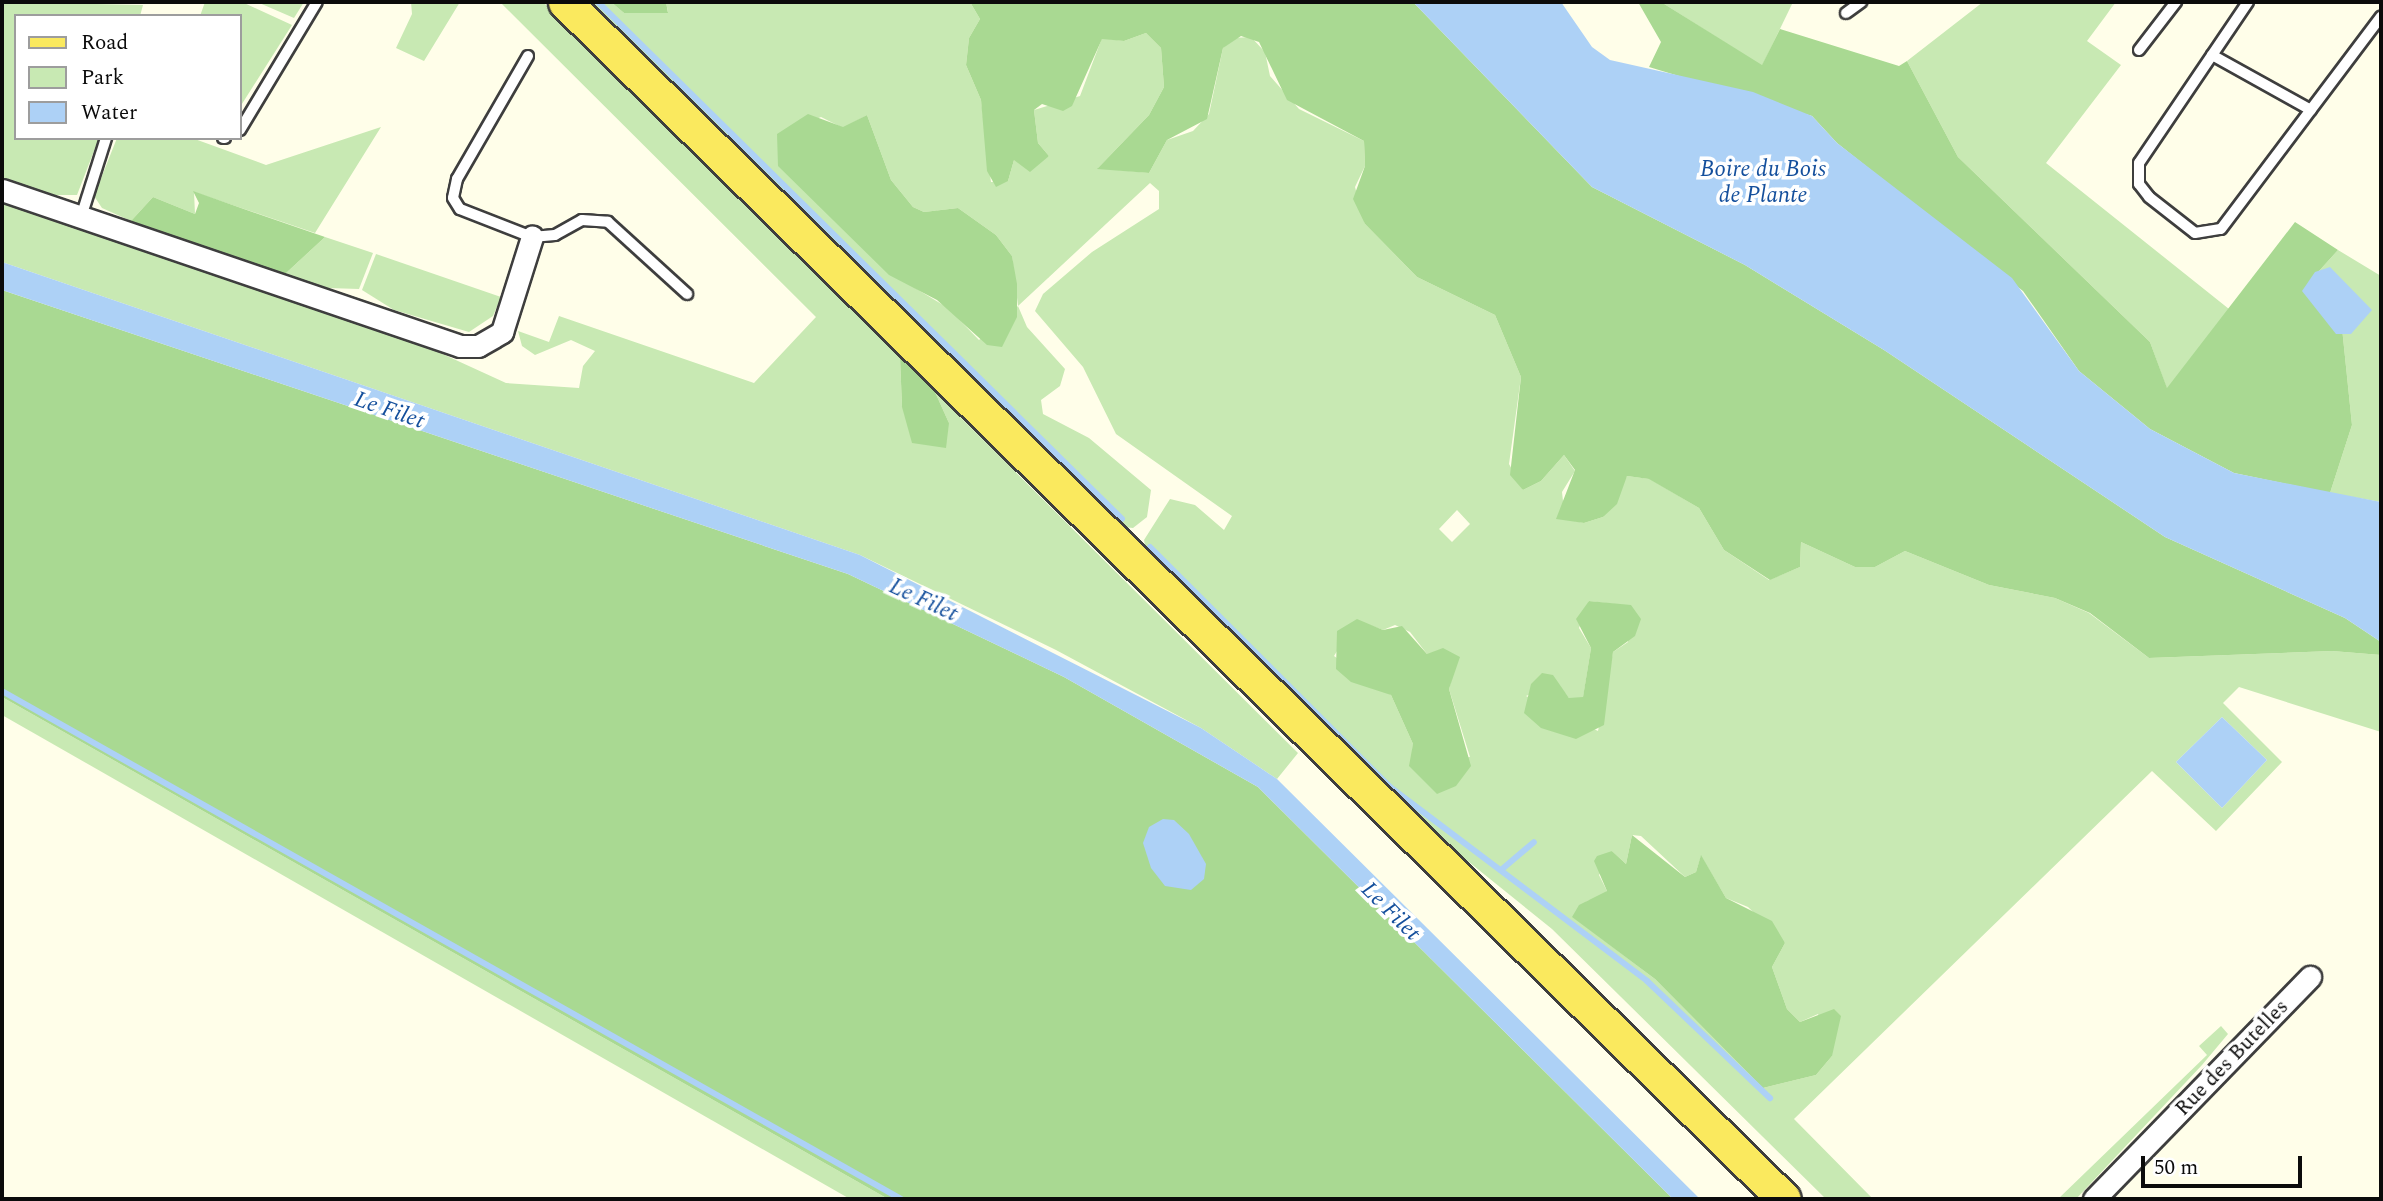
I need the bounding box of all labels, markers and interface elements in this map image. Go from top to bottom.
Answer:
legend [14,14,242,140]
text: Road [81,27,128,59]
text: Park [81,62,124,94]
text: Water [81,97,137,129]
water label: Boire du Bois de Plante [1700,156,1826,210]
water label: Le Filet [350,386,428,436]
water label: Le Filet [884,573,962,629]
water label: Le Filet [1355,877,1425,947]
street label: Rue des Butelles [2170,995,2294,1121]
scale bar [2145,1142,2306,1186]
text: 50 m [2154,1152,2198,1184]

